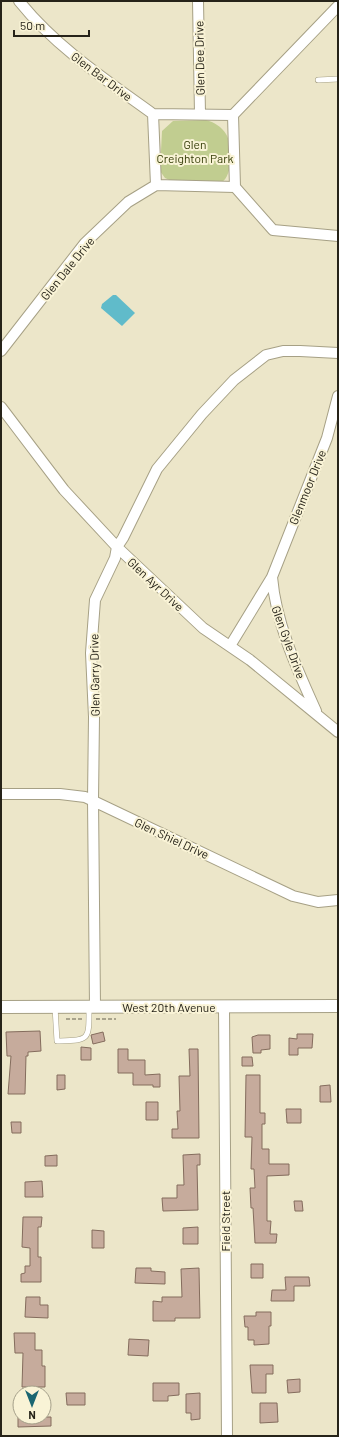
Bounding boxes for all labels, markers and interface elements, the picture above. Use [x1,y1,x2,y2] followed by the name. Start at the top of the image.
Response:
[14,12,89,38] scale bar
[20,18,45,32] text: 50 m
[191,21,207,95] street label: Glen Dee Drive
[69,49,135,103] street label: Glen Bar Drive
[156,137,234,165] park label: Glen Creighton Park
[37,234,97,302] street label: Glen Dale Drive
[286,448,328,526] street label: Glenmoor Drive
[125,555,187,613] street label: Glen Ayr Drive
[269,604,309,680] street label: Glen Gyle Drive
[86,634,102,716] street label: Glen Garry Drive
[133,815,211,861] street label: Glen Shiel Drive
[122,1000,216,1014] street label: West 20th Avenue
[218,1191,232,1251] street label: Field Street
[12,1385,52,1425] north arrow
[28,1409,36,1422] text: N

